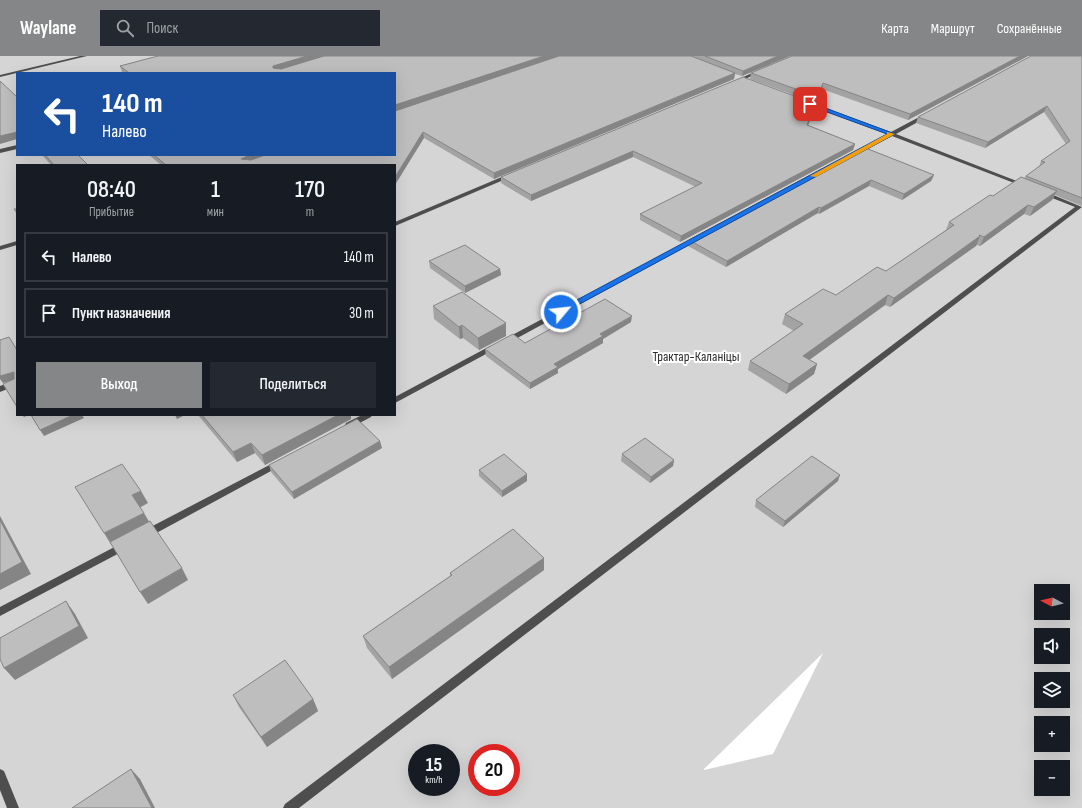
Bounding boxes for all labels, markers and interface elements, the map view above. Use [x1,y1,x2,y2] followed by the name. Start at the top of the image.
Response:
[100,10,380,46] search box
[20,17,76,40] text: Waylane
[114,17,136,39] icon: search
[146,19,178,38] text: Поиск
[881,20,909,37] text: Карта
[931,20,975,37] text: Маршрут
[997,20,1062,37] text: Сохранённые
[102,87,163,120] text: 140 m
[793,87,827,121] pin
[36,88,88,140] icon: left
[799,93,821,115] icon: arrive
[102,121,147,142] text: Налево
[87,175,136,204] text: 08:40
[211,175,220,204] text: 1
[295,175,325,204] text: 170
[89,204,134,220] text: Прибытие
[207,204,224,220] text: мин
[306,204,314,220] text: m
[38,246,60,268] icon: left
[72,248,112,267] text: Налево
[344,248,374,267] text: 140 m
[540,291,582,333] position arrow
[38,302,60,324] icon: arrive
[72,304,170,323] text: Пункт назначения
[349,304,374,323] text: 30 m
[653,348,739,365] park label: Трактар-Каланіцы
[36,362,202,408] button: Выход
[210,362,376,408] button: Поделиться
[1034,584,1070,620] north arrow
[1034,584,1070,796] map controls
[1034,628,1070,664] button: sound
[1034,672,1070,708] button: layers
[1034,716,1070,752] button: +
[468,744,520,796] speed limit sign: 20
[426,753,442,777] text: 15
[1034,760,1070,796] button: −
[425,774,443,786] text: km/h

